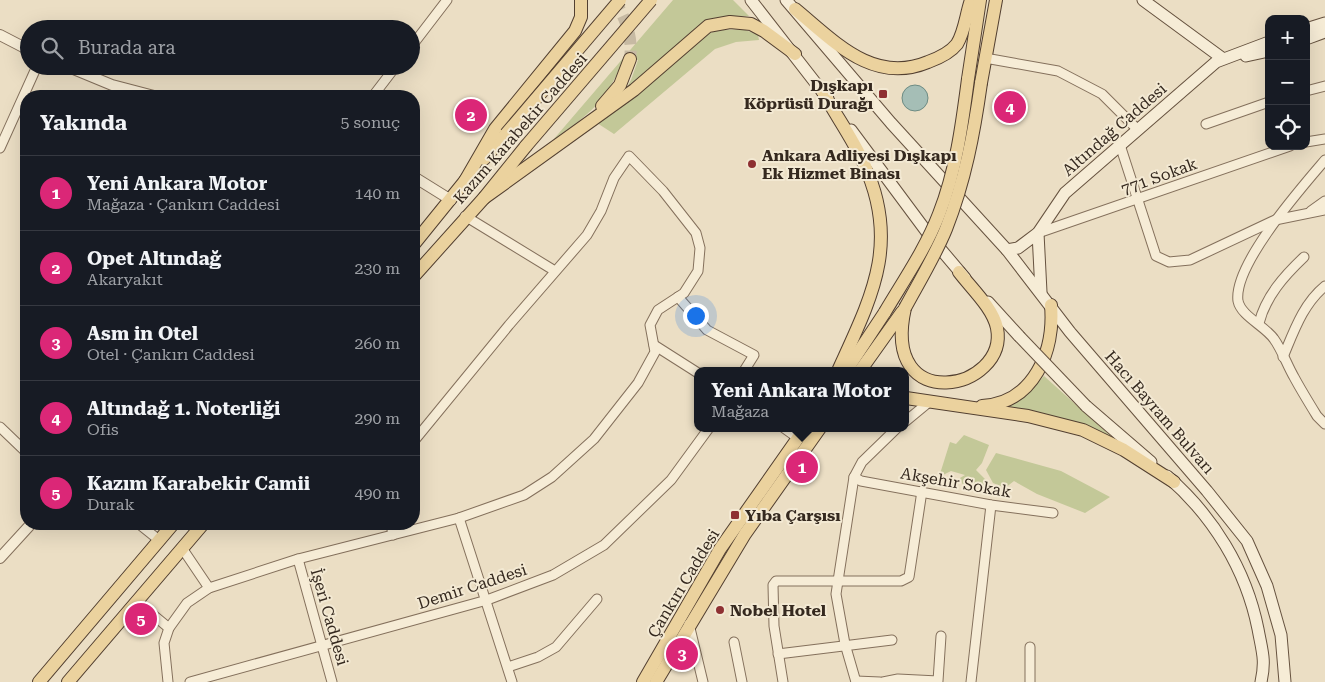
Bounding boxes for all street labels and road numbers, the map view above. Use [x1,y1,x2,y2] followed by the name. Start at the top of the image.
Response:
[450,49,591,208] street label: Kazım Karabekir Caddesi
[1058,79,1170,180] street label: Altındağ Caddesi
[1119,154,1200,199] street label: 771 Sokak
[1101,347,1218,478] street label: Hacı Bayram Bulvarı
[899,463,1013,502] street label: Akşehir Sokak
[644,526,723,641] street label: Çankırı Caddesi
[415,560,529,613] street label: Demir Caddesi
[307,566,352,668] street label: İşeri Caddesi

